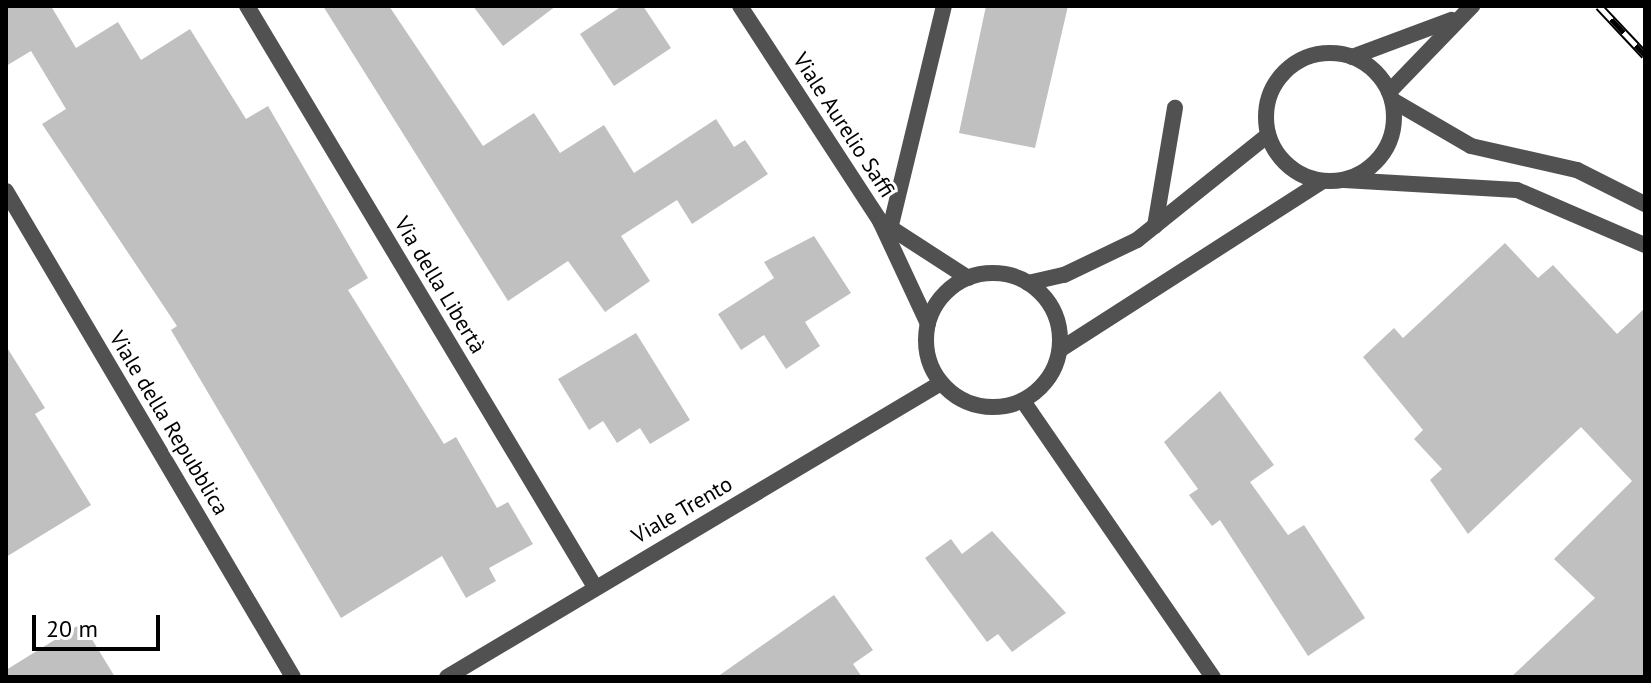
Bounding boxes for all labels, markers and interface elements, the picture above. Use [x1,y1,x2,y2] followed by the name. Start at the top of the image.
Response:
[787,48,901,202] street label: Viale Aurelio Saffi
[389,212,491,358] street label: Via della Libertà
[104,326,234,520] street label: Viale della Repubblica
[627,470,737,550] street label: Viale Trento
[36,599,164,649] scale bar
[46,613,98,644] text: 20 m

